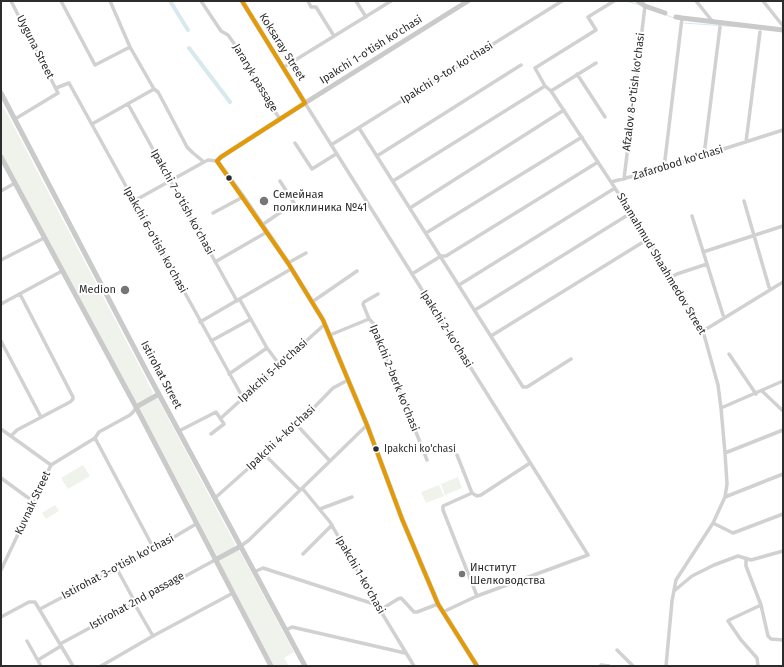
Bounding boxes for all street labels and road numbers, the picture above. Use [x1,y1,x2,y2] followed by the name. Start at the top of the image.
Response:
[256,11,308,83] street label: Koksaray Street
[13,13,57,81] street label: Uyguna Street
[317,13,425,87] street label: Ipakchi 1-o'tish ko'chasi
[620,32,648,152] street label: Afzalov 8-o'tish ko'chasi
[398,39,496,107] street label: Ipakchi 9-tor ko'chasi
[229,42,281,114] street label: Jararyk passage
[631,143,725,183] street label: Zafarobod ko'chasi
[147,147,217,257] street label: Ipakchi 7-o'tish ko'chasi
[120,185,190,295] street label: Ipakchi 6-o'tish ko'chasi
[613,191,709,337] street label: Shamahmud Shaahmedov Street
[417,288,475,370] street label: Ipakchi 2-ko'chasi
[367,323,421,433] street label: Ipakchi 2-berk ko'chasi
[236,336,310,406] street label: Ipakchi 5-ko'chasi
[138,339,184,411] street label: Istirohat Street
[244,403,318,473] street label: Ipakchi 4-ko'chasi
[12,469,54,537] street label: Kuvnak Street
[60,532,176,602] street label: Istirohat 3-o'tish ko'chasi
[332,534,388,616] street label: Ipakchi 1-ko'chasi
[87,569,187,633] street label: Istirohat 2nd passage

